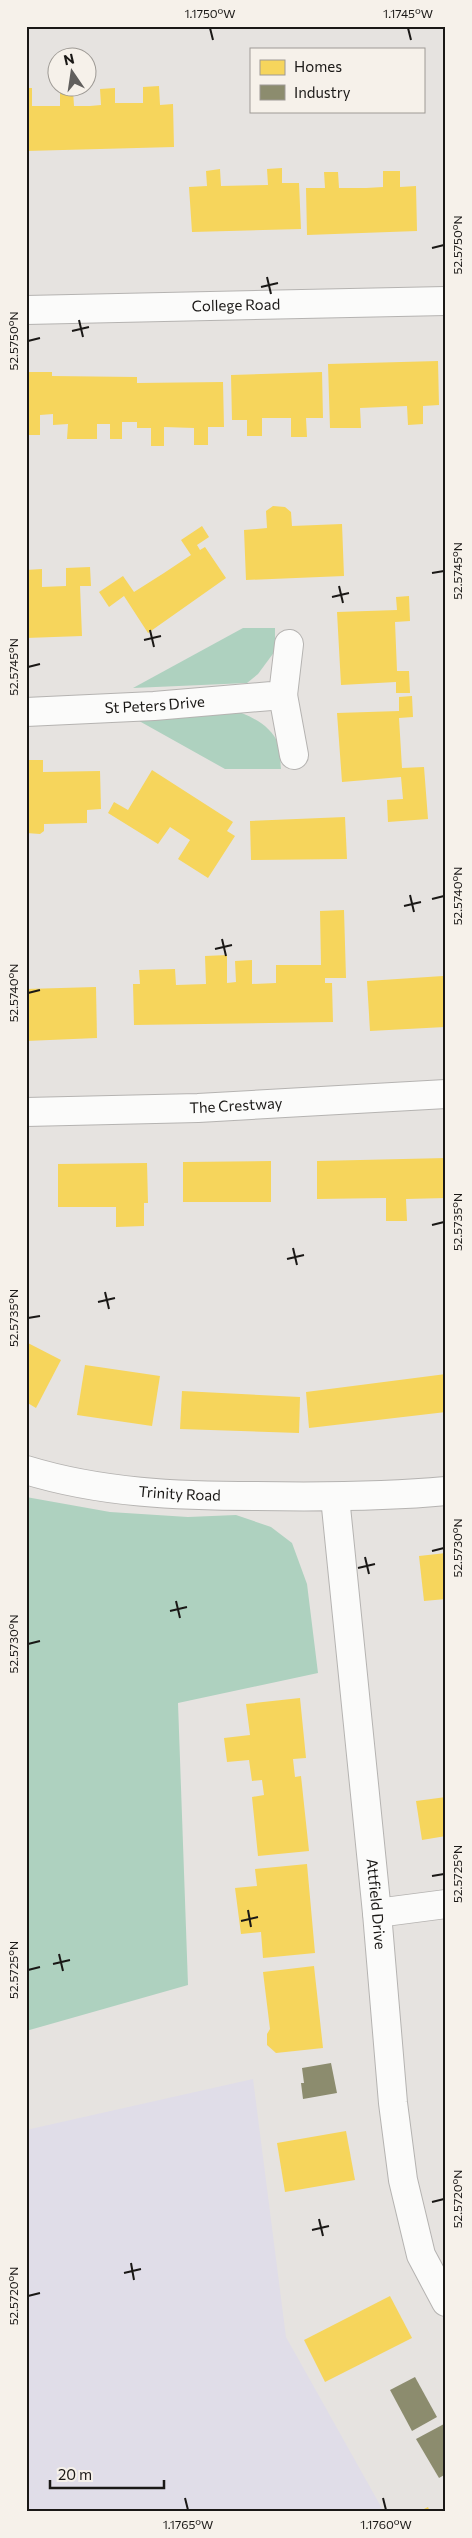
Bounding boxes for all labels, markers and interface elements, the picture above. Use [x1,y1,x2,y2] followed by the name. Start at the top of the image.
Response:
[184,6,236,20] text: 1.1750°W
[383,6,433,20] text: 1.1745°W
[48,48,98,98] north arrow
[250,48,424,112] legend
[62,49,76,68] text: N
[294,57,342,75] text: Homes
[294,83,351,101] text: Industry
[450,216,464,274] text: 52.5750°N
[191,295,280,314] street label: College Road
[6,312,20,370] text: 52.5750°N
[450,542,464,600] text: 52.5745°N
[6,638,20,696] text: 52.5745°N
[104,692,206,716] street label: St Peters Drive
[450,867,464,925] text: 52.5740°N
[6,964,20,1022] text: 52.5740°N
[189,1093,283,1116] street label: The Crestway
[450,1193,464,1251] text: 52.5735°N
[6,1289,20,1347] text: 52.5735°N
[138,1482,221,1504] street label: Trinity Road
[450,1519,464,1577] text: 52.5730°N
[6,1615,20,1673] text: 52.5730°N
[450,1845,464,1903] text: 52.5725°N
[364,1857,390,1950] street label: Attfield Drive
[6,1941,20,1999] text: 52.5725°N
[450,2170,464,2228] text: 52.5720°N
[6,2267,20,2325] text: 52.5720°N
[50,2458,164,2490] scale bar
[58,2465,92,2483] text: 20 m
[163,2517,213,2531] text: 1.1765°W
[360,2517,412,2531] text: 1.1760°W

